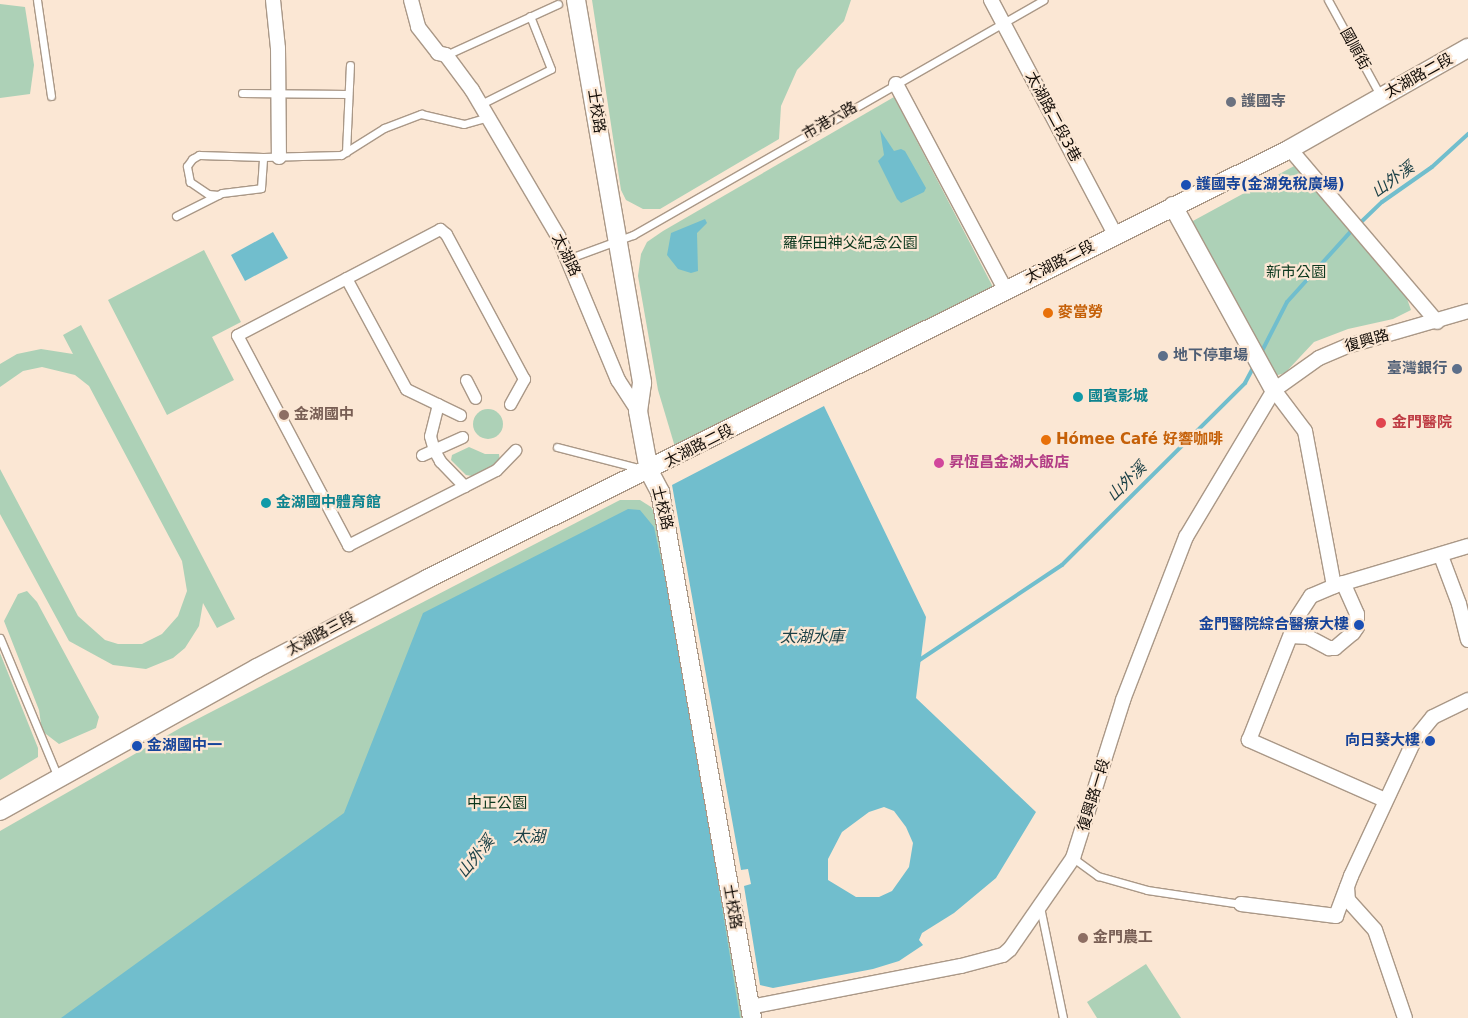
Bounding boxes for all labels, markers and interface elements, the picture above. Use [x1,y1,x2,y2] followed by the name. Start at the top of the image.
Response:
[1336,25,1374,73] street label: 國順街
[1382,50,1456,102] street label: 太湖路二段
[1022,69,1084,165] street label: 太湖路二段3巷
[584,87,608,135] street label: 士校路
[1241,93,1286,111] place label: 護國寺
[1225,96,1237,108] marker: 護國寺
[800,98,860,144] street label: 市港六路
[1368,158,1418,202] water label: 山外溪
[1196,176,1345,194] place label: 護國寺(金湖免稅廣場)
[1180,179,1192,191] marker: 護國寺(金湖免稅廣場)
[548,231,584,279] street label: 太湖路
[783,235,917,253] park label: 羅保田神父紀念公園
[1023,237,1097,287] street label: 太湖路二段
[1266,264,1326,282] park label: 新市公園
[1058,304,1103,322] place label: 麥當勞
[1042,307,1054,319] marker: 麥當勞
[1343,326,1391,356] street label: 復興路
[1173,347,1248,365] place label: 地下停車場
[1157,350,1169,362] marker: 地下停車場
[1387,360,1447,378] place label: 臺灣銀行
[1451,363,1463,375] marker: 臺灣銀行
[1088,388,1148,406] place label: 國賓影城
[1072,391,1084,403] marker: 國賓影城
[294,406,354,424] place label: 金湖國中
[278,409,290,421] marker: 金湖國中
[1392,414,1452,432] place label: 金門醫院
[1374,416,1388,430] marker: 金門醫院
[662,421,736,471] street label: 太湖路二段
[1056,431,1223,449] place label: Hómee Café 好響咖啡
[1040,434,1052,446] marker: Hómee Café 好響咖啡
[949,454,1069,472] place label: 昇恆昌金湖大飯店
[933,457,945,469] marker: 昇恆昌金湖大飯店
[1103,458,1151,506] water label: 山外溪
[648,484,676,532] street label: 士校路
[276,494,381,512] place label: 金湖國中體育館
[260,497,272,509] marker: 金湖國中體育館
[284,608,358,660] street label: 太湖路三段
[1199,616,1349,634] place label: 金門醫院綜合醫療大樓
[1353,619,1365,631] marker: 金門醫院綜合醫療大樓
[780,627,844,647] water label: 太湖水庫
[1345,732,1420,750] place label: 向日葵大樓
[1424,735,1436,747] marker: 向日葵大樓
[147,737,222,755] place label: 金湖國中一
[131,740,143,752] marker: 金湖國中一
[1074,757,1114,833] street label: 復興路一段
[467,795,527,813] park label: 中正公園
[513,827,545,847] water label: 太湖
[453,832,499,882] water label: 山外溪
[719,883,745,931] street label: 士校路
[1093,929,1153,947] place label: 金門農工
[1077,932,1089,944] marker: 金門農工

